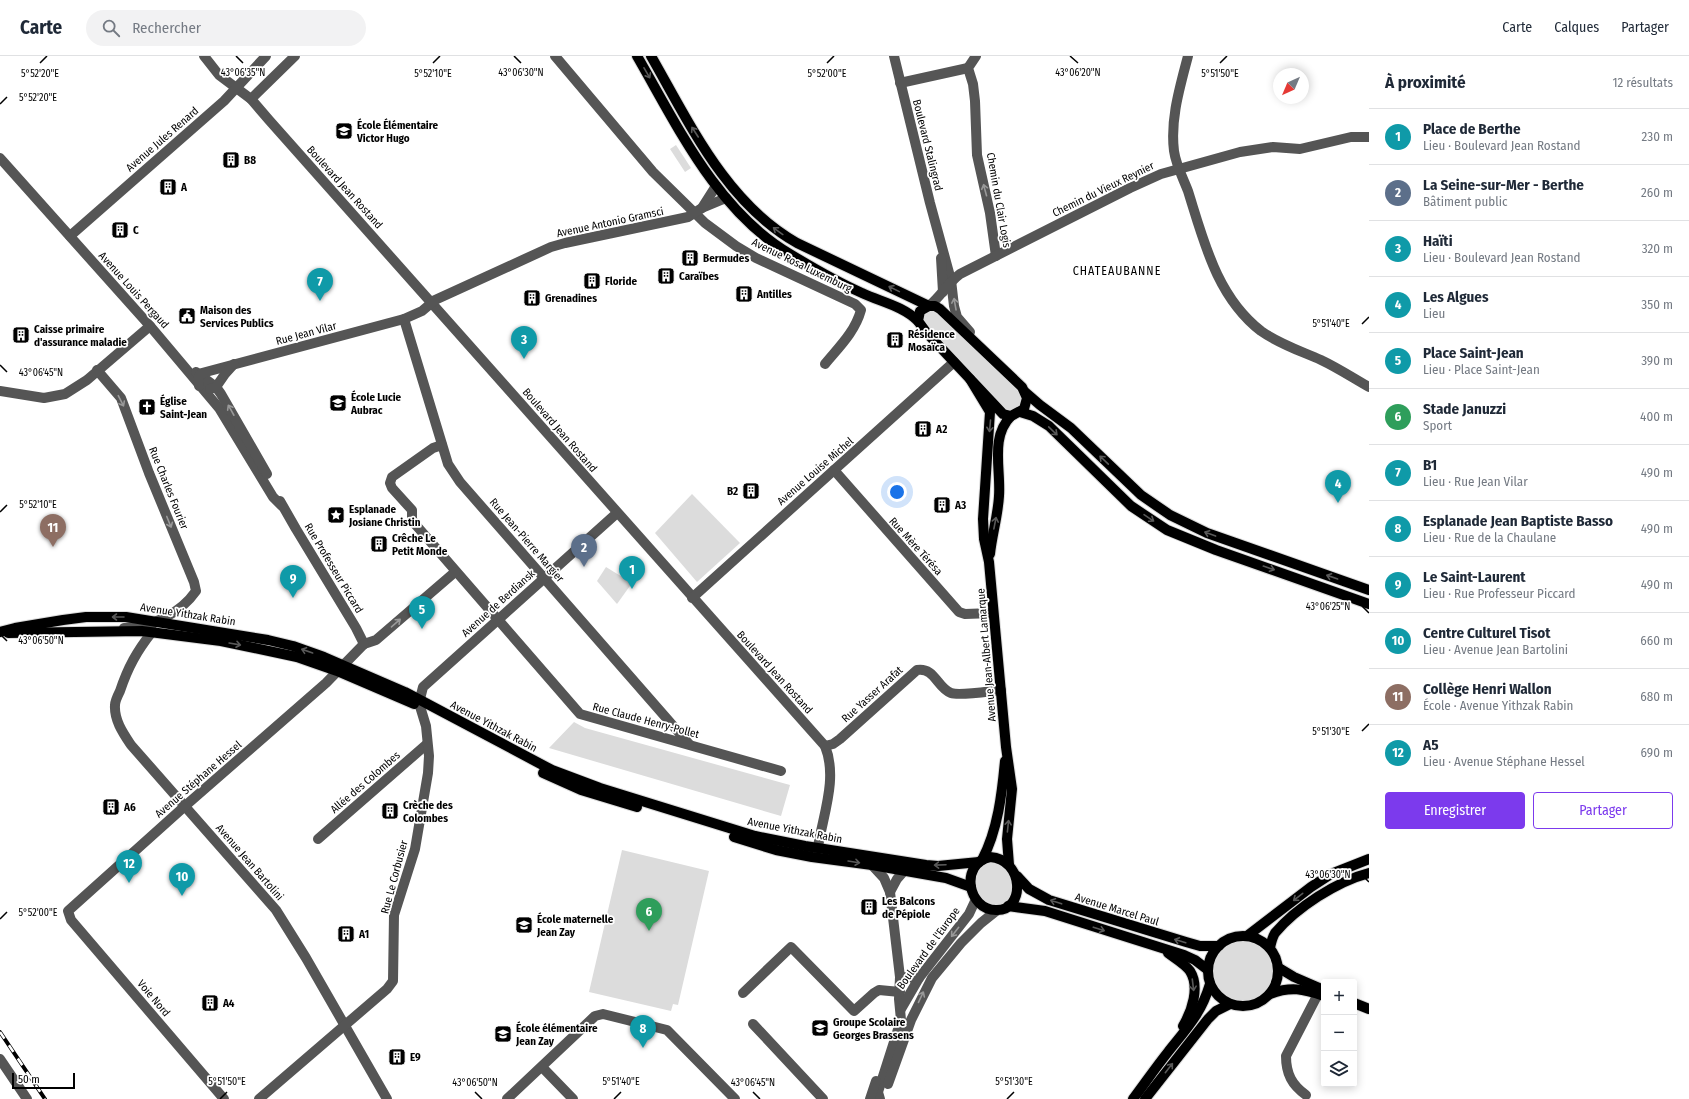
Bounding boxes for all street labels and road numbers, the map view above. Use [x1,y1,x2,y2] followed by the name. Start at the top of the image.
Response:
[910,98,945,192] street label: Boulevard Stalingrad
[123,104,201,174] street label: Avenue Jules Renard
[304,143,385,231] street label: Boulevard Jean Rostand
[984,151,1013,249] street label: Chemin du Clair Logis
[1050,159,1156,220] street label: Chemin du Vieux Reynier
[555,205,665,240] street label: Avenue Antonio Gramsci
[750,236,855,296] street label: Avenue Rosa Luxemburg
[96,249,171,331] street label: Avenue Louis Pergaud
[274,319,338,348] street label: Rue Jean Vilar
[520,386,600,475] street label: Boulevard Jean Rostand
[775,435,856,508] street label: Avenue Louise Michel
[146,445,191,531] street label: Rue Charles Fourier
[487,496,567,585] street label: Rue Jean-Pierre Margier
[886,515,945,578] street label: Rue Mère Térésa
[302,521,366,616] street label: Rue Professeur Piccard
[459,566,538,640] street label: Avenue de Berdiansk
[974,588,999,722] street label: Avenue Jean-Albert Lamarque
[139,601,236,628] street label: Avenue Yithzak Rabin
[734,628,815,716] street label: Boulevard Jean Rostand
[839,663,906,725] street label: Rue Yasser Arafat
[448,698,539,755] street label: Avenue Yithzak Rabin
[591,700,701,741] street label: Rue Claude Henry-Pollet
[152,738,244,821] street label: Avenue Stéphane Hessel
[328,748,403,816] street label: Allée des Colombes
[746,815,843,846] street label: Avenue Yithzak Rabin
[213,822,286,903] street label: Avenue Jean Bartolini
[378,839,411,915] street label: Rue Le Corbusier
[1073,891,1160,928] street label: Avenue Marcel Paul
[894,905,963,992] street label: Boulevard de l'Europe
[135,977,173,1019] street label: Voie Nord

